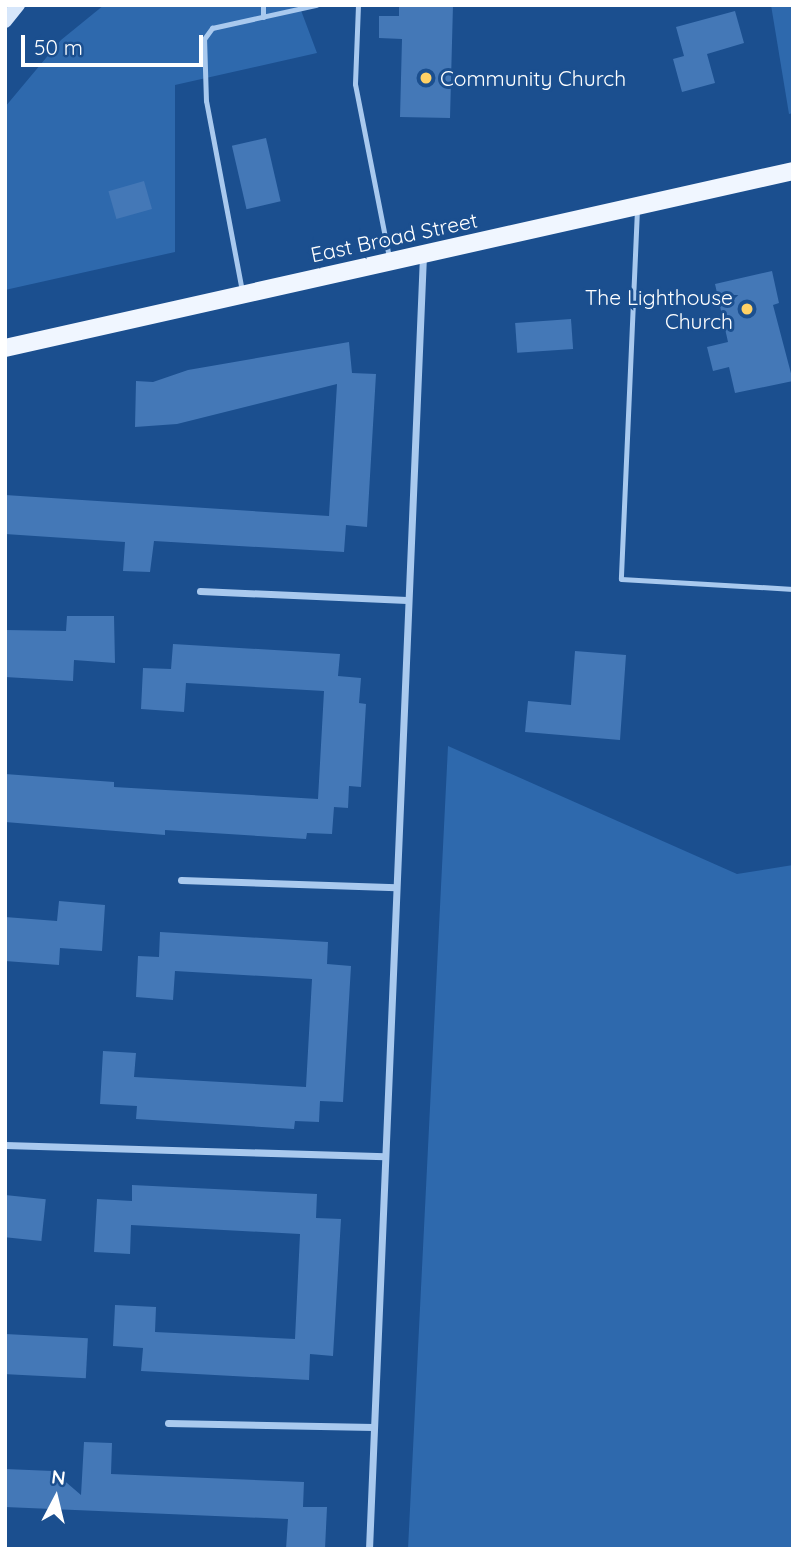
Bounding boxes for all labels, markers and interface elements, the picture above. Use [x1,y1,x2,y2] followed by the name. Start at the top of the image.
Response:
[24,21,206,65] scale bar
[34,34,83,60] text: 50 m
[440,65,626,91] place label: Community Church
[418,70,434,86] marker: Community Church
[308,207,480,267] street label: East Broad Street
[585,284,733,334] place label: The Lighthouse Church
[739,301,755,317] marker: The Lighthouse Church
[21,1463,91,1533] north arrow
[50,1464,67,1490] text: N

